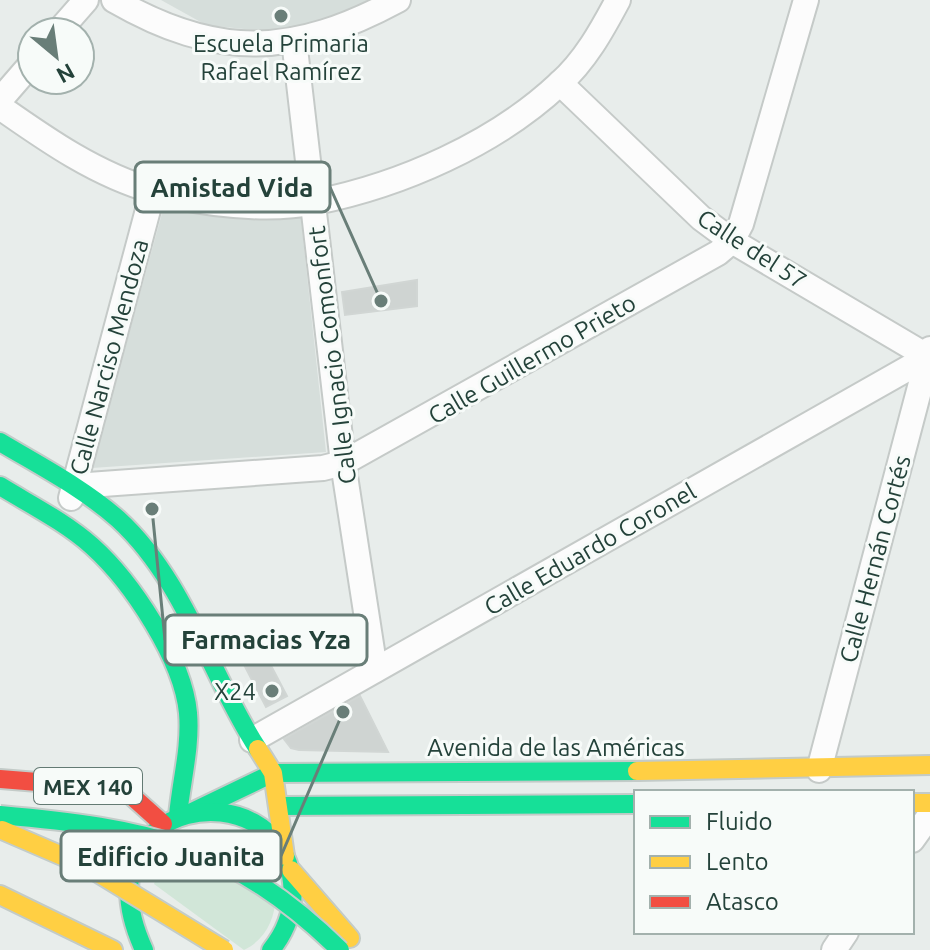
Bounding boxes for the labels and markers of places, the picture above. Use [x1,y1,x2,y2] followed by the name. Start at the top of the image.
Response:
[272,7,290,25] marker: Escuela Primaria Rafael Ramírez
[193,30,369,85] place label: Escuela Primaria Rafael Ramírez
[135,162,330,212] callout: Amistad Vida
[165,615,367,665] callout: Farmacias Yza
[214,678,256,705] place label: X24
[263,682,281,700] marker: X24
[61,831,281,881] callout: Edificio Juanita

